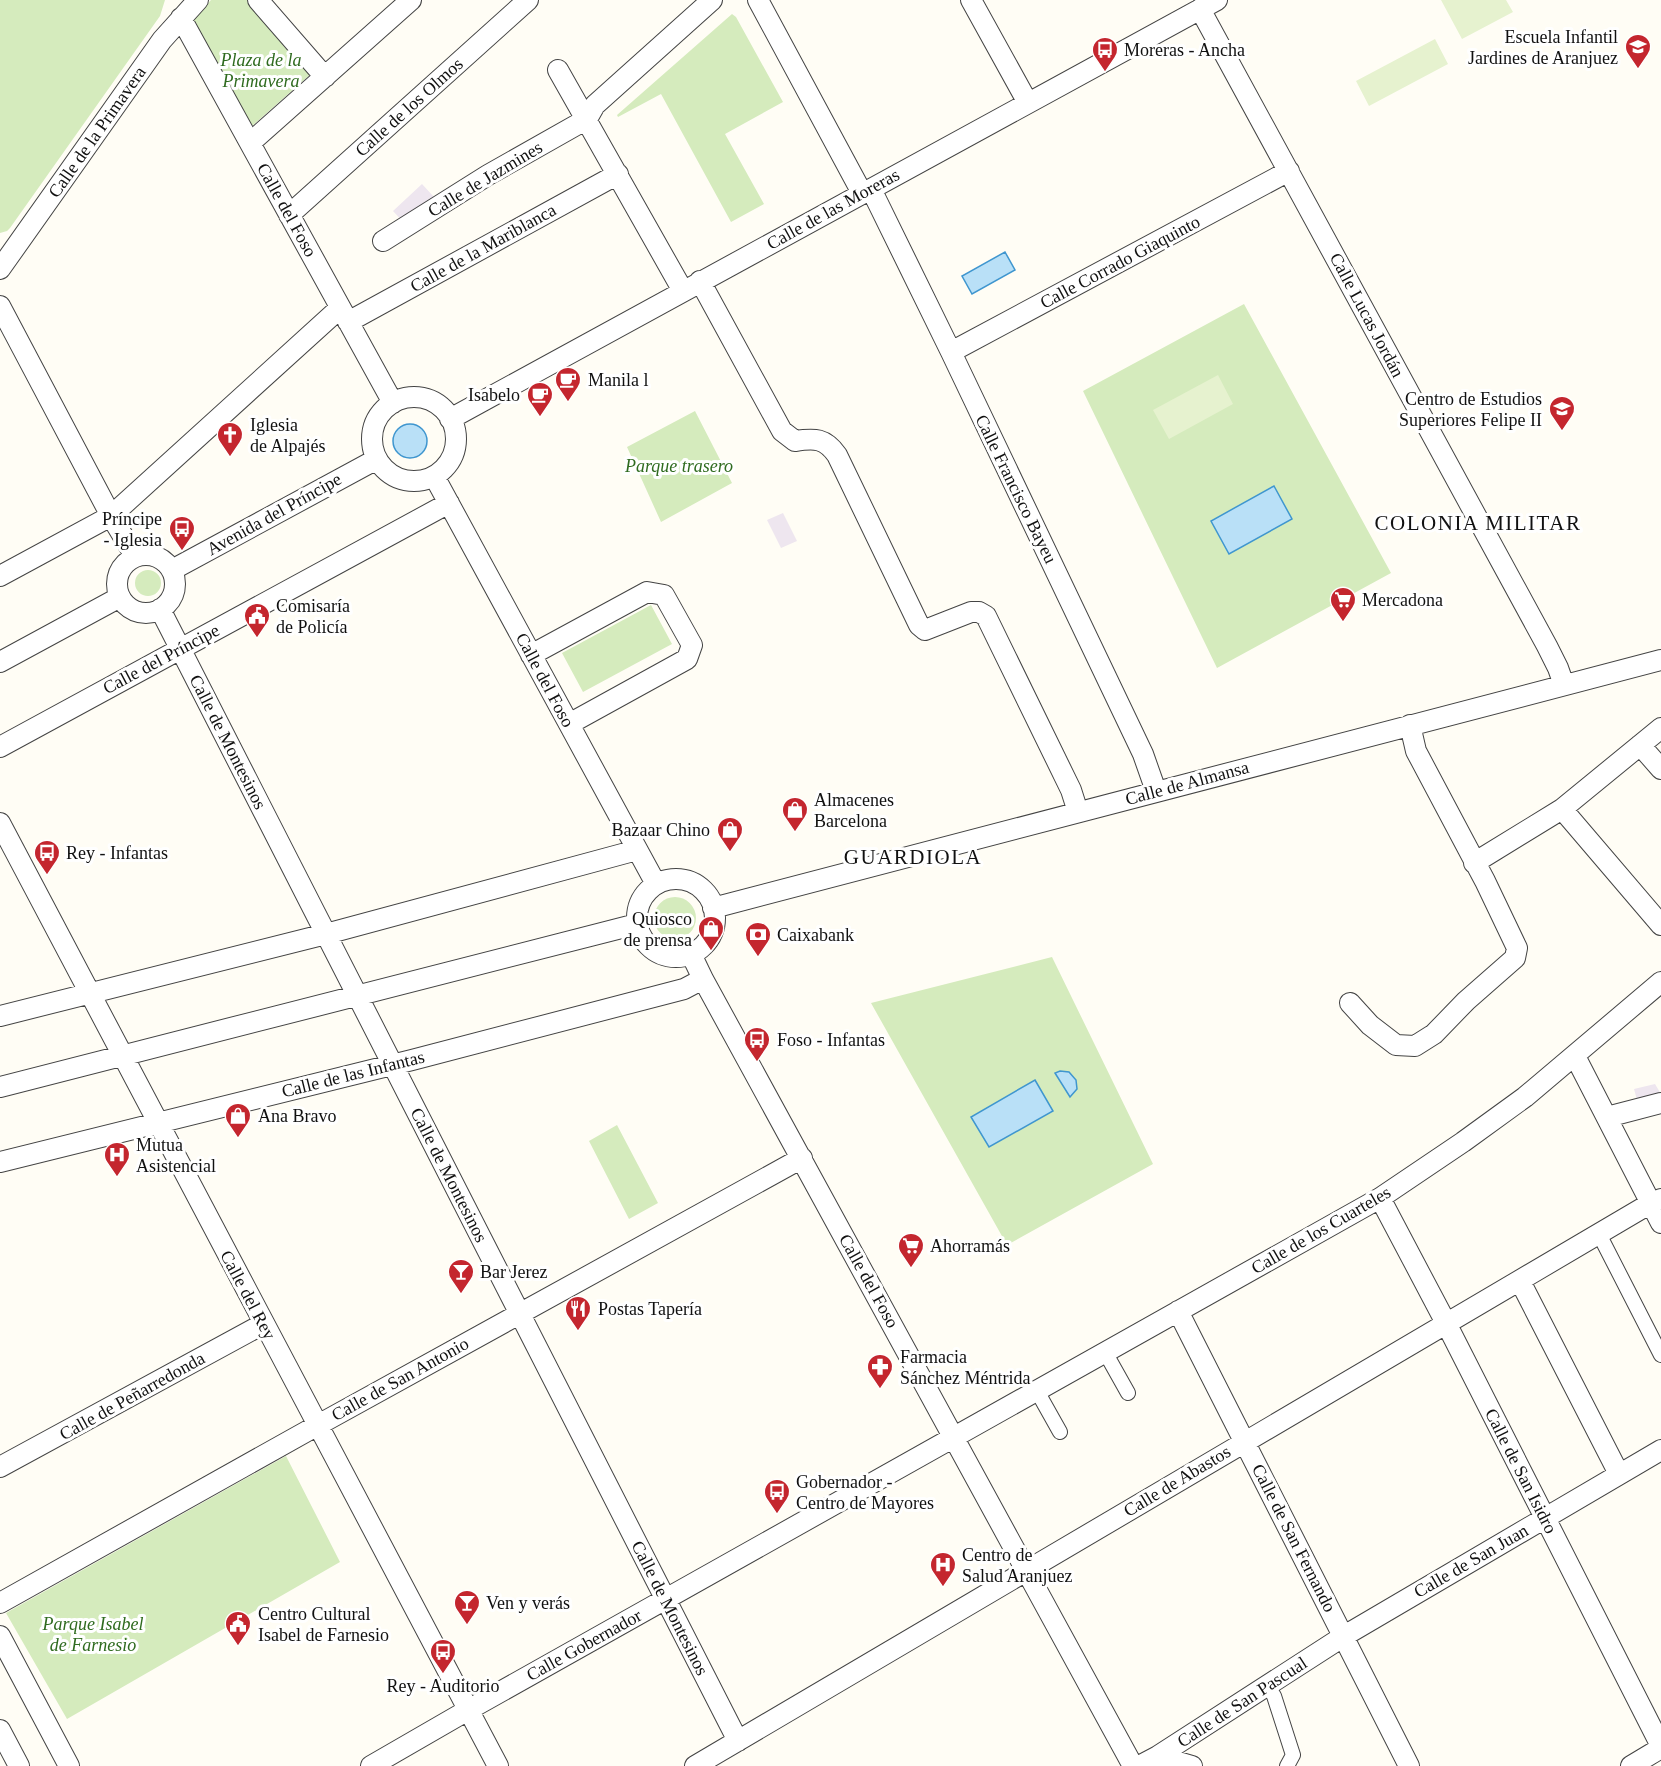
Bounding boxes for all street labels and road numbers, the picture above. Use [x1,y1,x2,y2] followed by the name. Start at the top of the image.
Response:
[351,54,467,160] street label: Calle de los Olmos
[44,63,150,201] street label: Calle de la Primavera
[424,137,546,221] street label: Calle de Jazmines
[253,160,321,260] street label: Calle del Foso
[763,164,903,254] street label: Calle de las Moreras
[407,200,559,296] street label: Calle de la Mariblanca
[1037,211,1203,313] street label: Calle Corrado Giaquinto
[1326,249,1408,381] street label: Calle Lucas Jordán
[971,411,1061,567] street label: Calle Francisco Bayeu
[203,469,345,559] street label: Avenida del Príncipe
[99,620,223,698] street label: Calle del Príncipe
[512,629,578,731] street label: Calle del Foso
[185,672,271,812] street label: Calle de Montesinos
[1123,757,1251,809] street label: Calle de Almansa
[280,1047,426,1101] street label: Calle de las Infantas
[406,1105,492,1245] street label: Calle de Montesinos
[1248,1182,1394,1278] street label: Calle de los Cuarteles
[835,1231,903,1331] street label: Calle del Foso
[216,1247,280,1343] street label: Calle del Rey
[328,1333,472,1425] street label: Calle de San Antonio
[56,1348,208,1444] street label: Calle de Peñarredonda
[1481,1405,1561,1537] street label: Calle de San Isidro
[1120,1441,1234,1521] street label: Calle de Abastos
[1248,1461,1340,1615] street label: Calle de San Fernando
[1410,1520,1532,1602] street label: Calle de San Juan
[627,1538,713,1678] street label: Calle de Montesinos
[523,1605,645,1685] street label: Calle Gobernador
[1173,1653,1311,1751] street label: Calle de San Pascual

